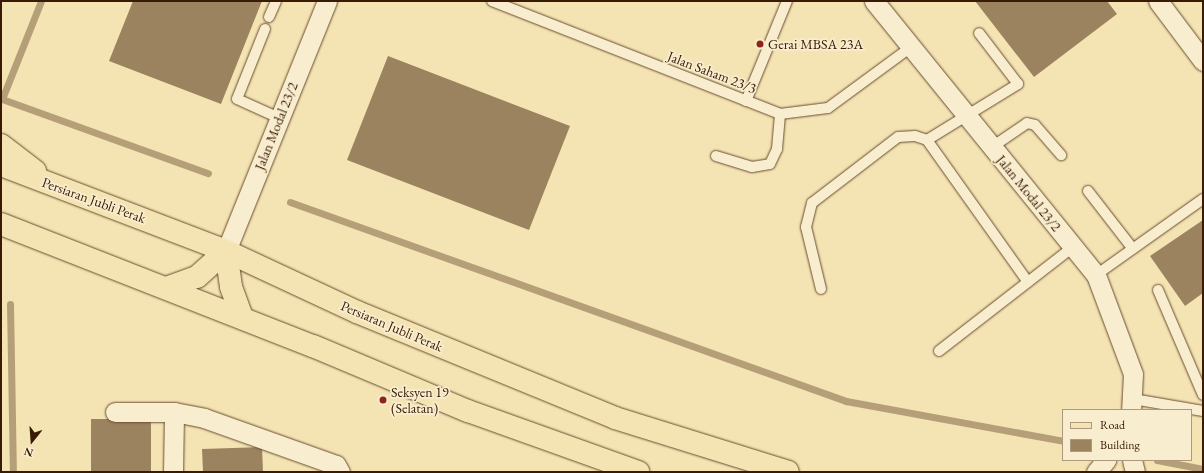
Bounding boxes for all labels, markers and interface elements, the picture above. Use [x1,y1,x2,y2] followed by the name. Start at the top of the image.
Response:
[768,36,863,52] place label: Gerai MBSA 23A
[755,39,765,49] marker: Gerai MBSA 23A
[665,47,759,97] street label: Jalan Saham 23/3
[251,80,301,172] street label: Jalan Modal 23/2
[993,151,1065,235] street label: Jalan Modal 23/2
[40,173,148,227] street label: Persiaran Jubli Perak
[338,297,446,355] street label: Persiaran Jubli Perak
[391,384,449,416] place label: Seksyen 19 (Selatan)
[378,395,388,405] marker: Seksyen 19 (Selatan)
[1062,409,1192,461] legend
[1100,417,1125,433] text: Road
[12,421,52,461] north arrow
[1100,437,1140,453] text: Building
[22,444,35,460] text: N

